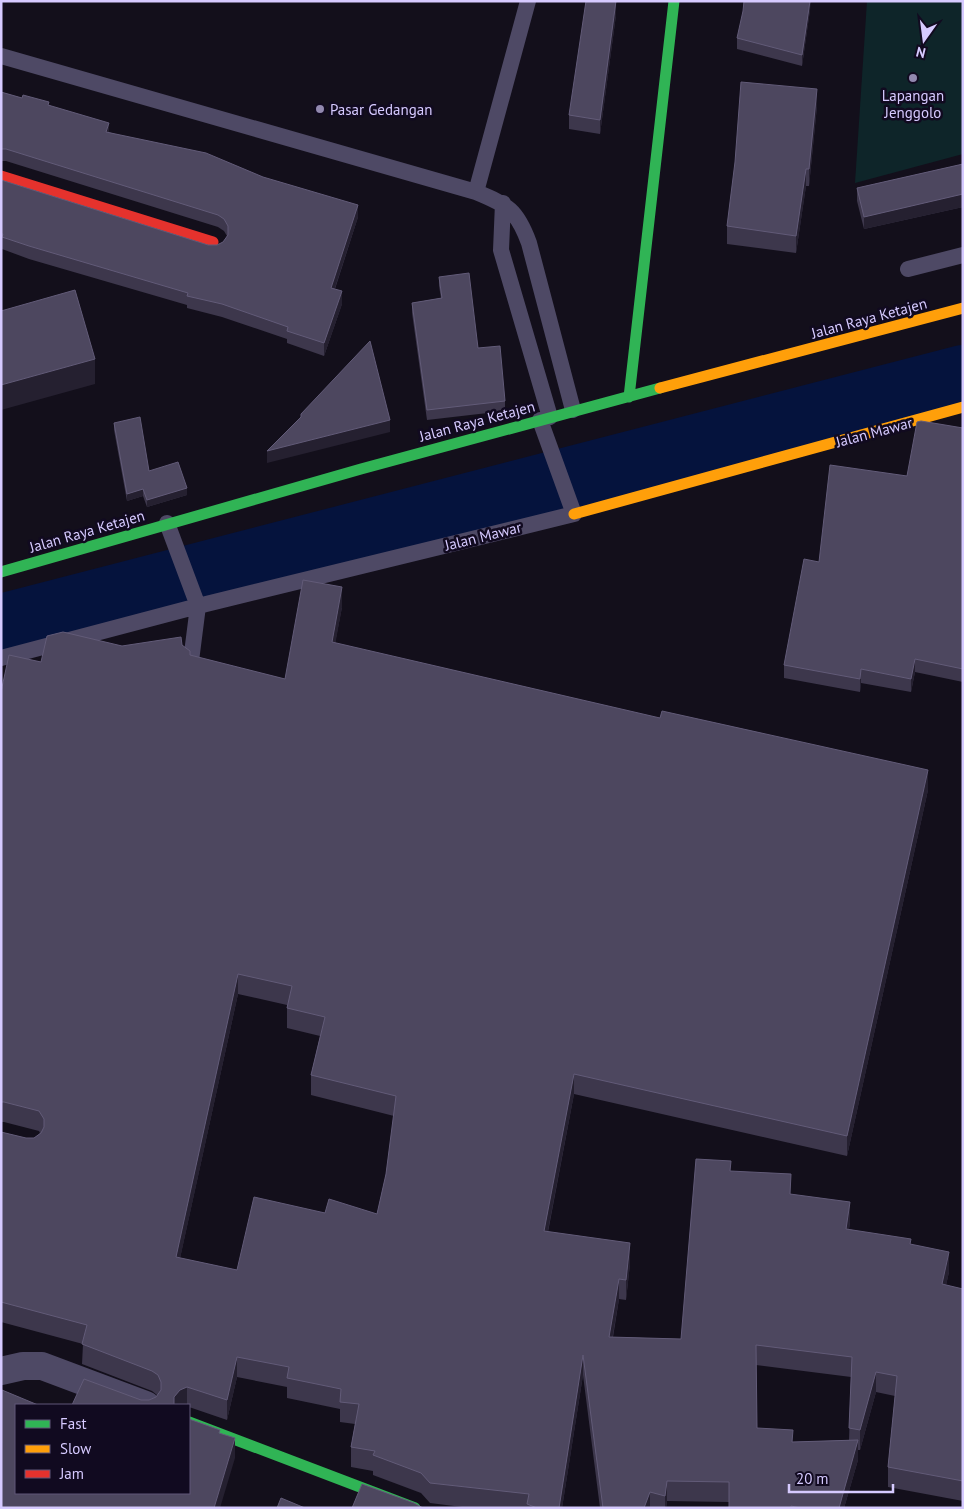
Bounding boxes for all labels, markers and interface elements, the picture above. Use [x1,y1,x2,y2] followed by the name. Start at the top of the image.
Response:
[899,15,949,65] north arrow
[914,43,927,62] text: N
[907,72,919,84] marker: Lapangan Jenggolo
[882,86,944,122] place label: Lapangan Jenggolo
[330,100,432,119] place label: Pasar Gedangan
[314,103,326,115] marker: Pasar Gedangan
[808,293,929,343] street label: Jalan Raya Ketajen
[416,396,537,446] street label: Jalan Raya Ketajen
[833,413,914,452] street label: Jalan Mawar
[26,505,147,557] street label: Jalan Raya Ketajen
[442,517,523,555] street label: Jalan Mawar
[15,1404,190,1494] legend
[60,1414,87,1433] text: Fast
[60,1439,91,1458] text: Slow
[789,1462,893,1494] scale bar
[59,1464,84,1483] text: Jam
[796,1469,829,1488] text: 20 m

